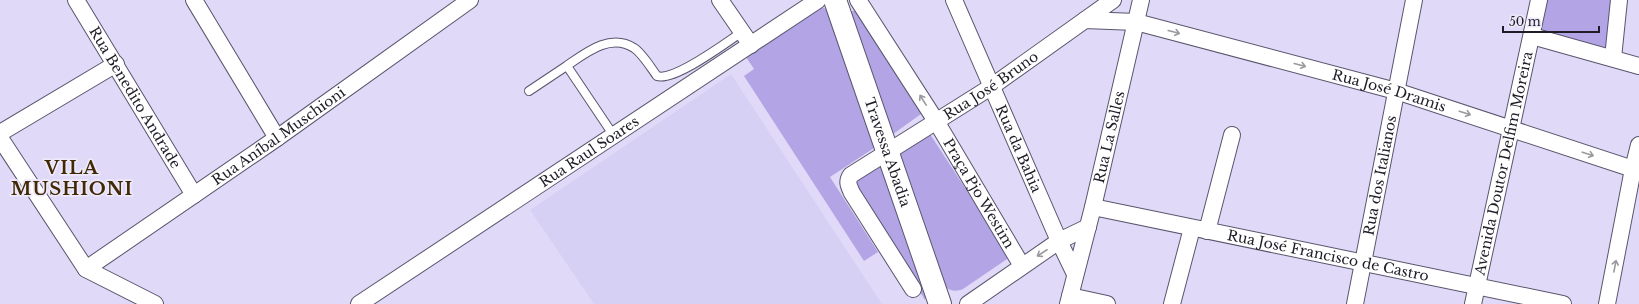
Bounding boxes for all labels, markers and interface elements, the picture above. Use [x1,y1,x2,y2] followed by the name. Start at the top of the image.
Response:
[1503,8,1599,34] scale bar
[1509,14,1541,29] text: 50 m
[85,23,185,172] street label: Rua Benedito Andrade
[1167,29,1180,37] one-way arrow
[940,47,1042,124] street label: Rua José Bruno
[1470,49,1537,278] street label: Avenida Doutor Delfim Moreira
[1293,62,1306,70] one-way arrow
[1330,65,1448,116] street label: Rua José Dramis
[208,83,349,189] street label: Rua Aníbal Muschioni
[1090,89,1129,185] street label: Rua La Salles
[918,94,926,106] one-way arrow
[860,95,915,209] street label: Travessa Abadia
[992,102,1046,195] street label: Rua da Bahia
[1458,110,1471,117] one-way arrow
[536,112,642,191] street label: Rua Raul Soares
[1360,114,1400,237] street label: Rua dos Italianos
[939,135,1018,251] street label: Praça Pjo Westim
[1581,151,1594,158] one-way arrow
[11,157,133,200] district label: VILA MUSHIONI
[1226,226,1430,285] street label: Rua José Francisco de Castro
[1037,249,1048,257] one-way arrow
[1611,260,1619,273] one-way arrow

